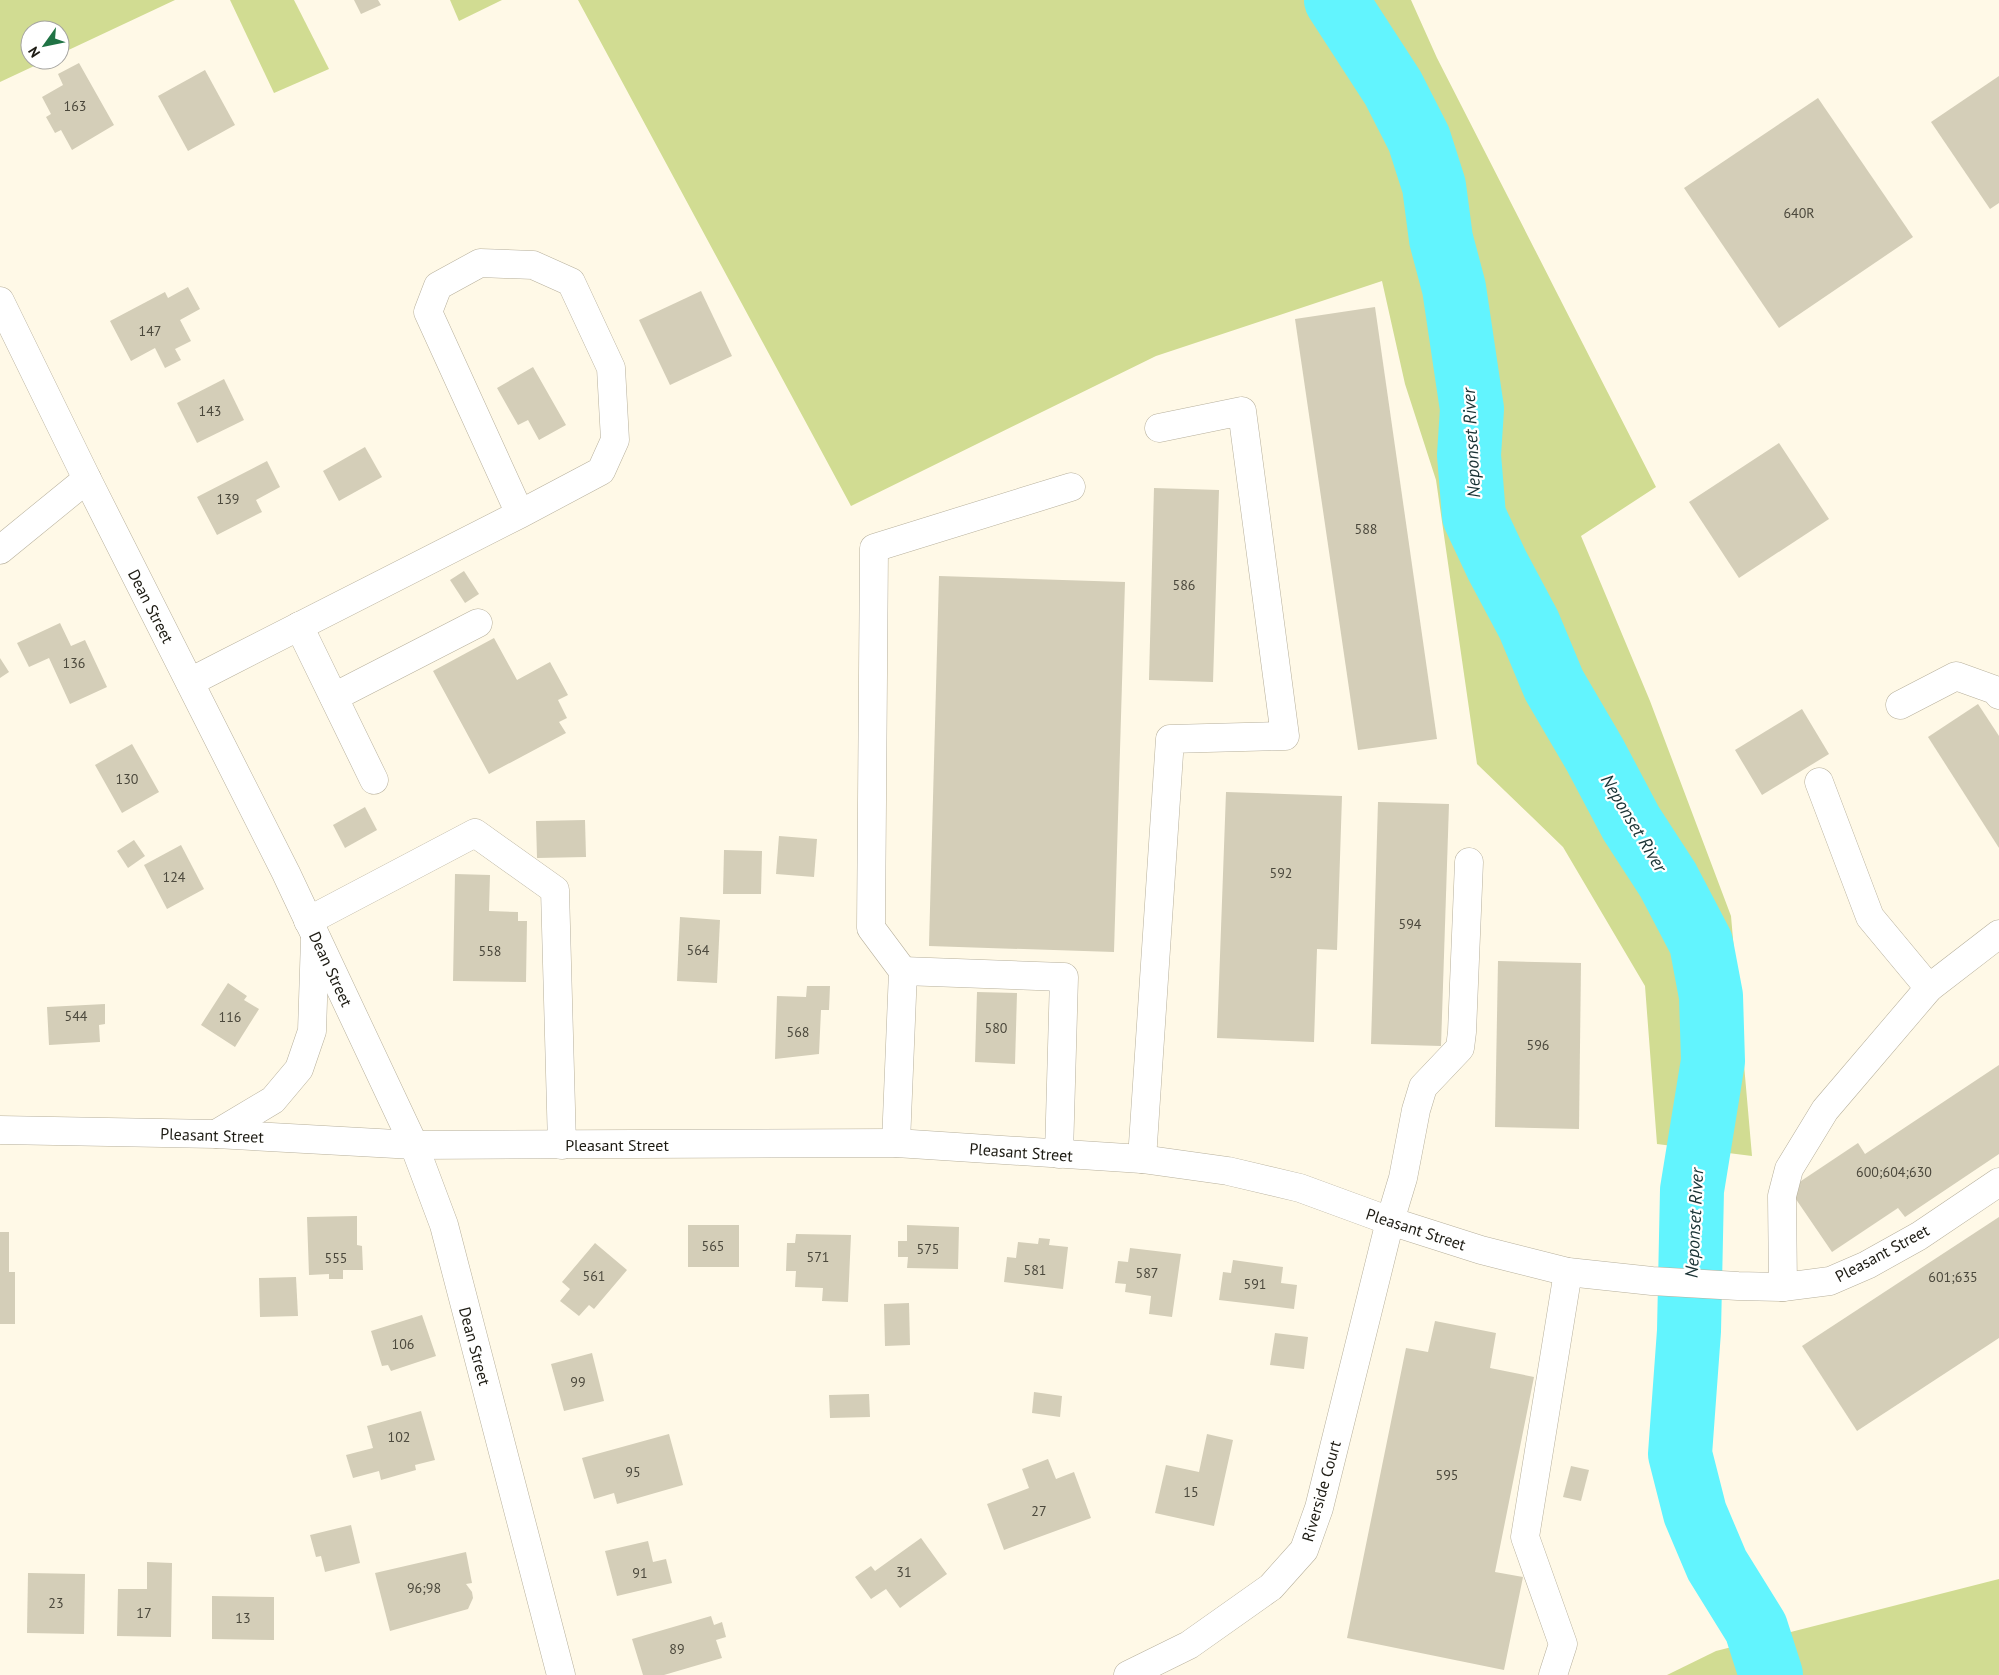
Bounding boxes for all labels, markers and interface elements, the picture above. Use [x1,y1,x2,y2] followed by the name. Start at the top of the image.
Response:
[20,20,70,70] north arrow
[24,43,44,61] text: N
[64,97,86,115] house number: 163
[1783,204,1815,222] house number: 640R
[139,322,161,340] house number: 147
[1457,386,1485,498] water label: Neponset River
[199,402,221,420] house number: 143
[217,490,239,508] house number: 139
[1355,520,1377,538] house number: 588
[124,566,178,647] street label: Dean Street
[1173,576,1195,594] house number: 586
[63,654,85,672] house number: 136
[116,770,139,788] house number: 130
[1596,770,1673,877] water label: Neponset River
[1270,864,1292,882] house number: 592
[163,868,186,886] house number: 124
[1399,915,1422,933] house number: 594
[305,928,357,1010] street label: Dean Street
[687,941,710,959] house number: 564
[479,942,501,960] house number: 558
[65,1007,88,1025] house number: 544
[219,1008,241,1026] house number: 116
[985,1019,1008,1037] house number: 580
[787,1023,809,1041] house number: 568
[1527,1036,1549,1054] house number: 596
[160,1123,265,1147] street label: Pleasant Street
[565,1135,669,1155] street label: Pleasant Street
[969,1138,1074,1166] street label: Pleasant Street
[1856,1163,1932,1181] house number: 600;604;630
[1680,1166,1708,1278] water label: Neponset River
[1364,1203,1469,1255] street label: Pleasant Street
[1832,1220,1933,1286] street label: Pleasant Street
[702,1237,724,1255] house number: 565
[917,1240,939,1258] house number: 575
[807,1248,829,1266] house number: 571
[325,1249,347,1267] house number: 555
[1024,1261,1046,1279] house number: 581
[1136,1264,1158,1282] house number: 587
[583,1267,605,1285] house number: 561
[1928,1268,1978,1286] house number: 601;635
[1244,1275,1266,1293] house number: 591
[455,1305,495,1388] street label: Dean Street
[392,1335,414,1353] house number: 106
[570,1373,586,1391] house number: 99
[388,1428,410,1446] house number: 102
[1297,1438,1345,1544] street label: Riverside Court
[625,1463,641,1481] house number: 95
[1436,1466,1458,1484] house number: 595
[1183,1483,1199,1501] house number: 15
[1031,1502,1047,1520] house number: 27
[896,1563,912,1581] house number: 31
[632,1564,648,1582] house number: 91
[407,1579,441,1597] house number: 96;98
[48,1594,64,1612] house number: 23
[136,1604,152,1622] house number: 17
[235,1609,251,1627] house number: 13
[669,1640,685,1658] house number: 89

